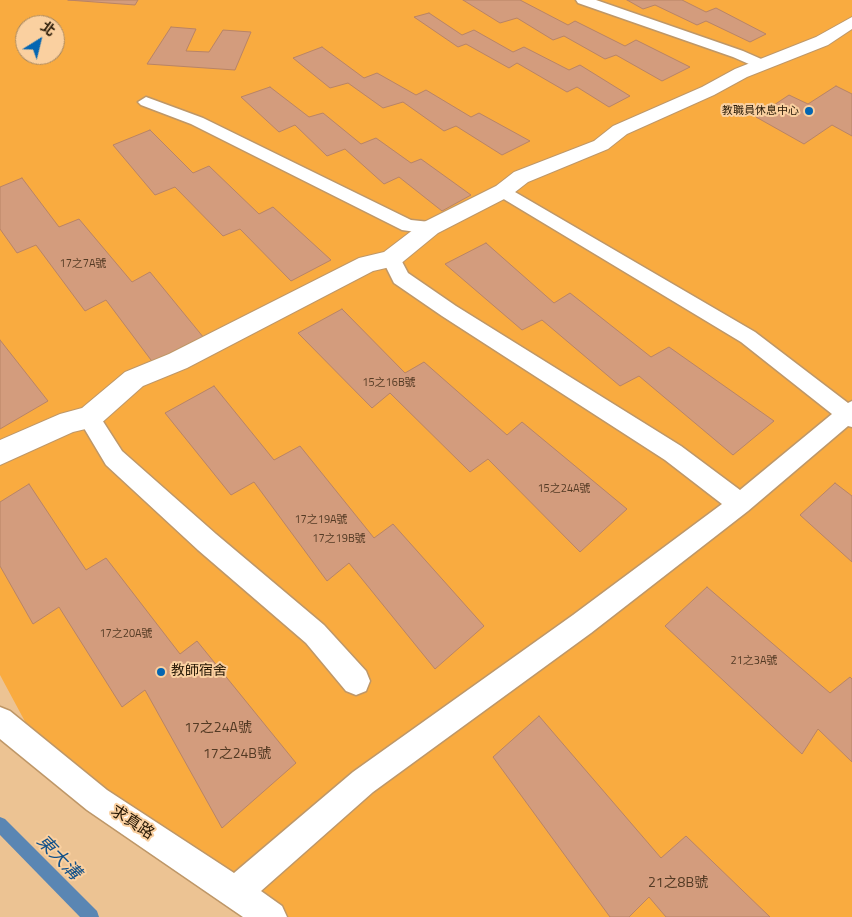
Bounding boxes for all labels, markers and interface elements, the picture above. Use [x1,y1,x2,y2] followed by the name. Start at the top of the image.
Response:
[15,15,65,65] north arrow
[37,16,60,41] text: 北
[722,104,799,118] place label: 教職員休息中心
[803,105,815,117] marker: 教職員休息中心
[59,257,107,271] house number: 17之7A號
[362,376,416,390] house number: 15之16B號
[537,482,591,496] house number: 15之24A號
[294,513,348,527] house number: 17之19A號
[312,532,366,546] house number: 17之19B號
[99,627,153,641] house number: 17之20A號
[730,654,778,668] house number: 21之3A號
[171,664,227,680] place label: 教師宿舍
[155,666,167,678] marker: 教師宿舍
[184,721,252,737] house number: 17之24A號
[203,747,271,763] house number: 17之24B號
[107,802,157,844] street label: 求真路
[31,831,85,885] water label: 東大溝
[648,876,708,892] house number: 21之8B號

